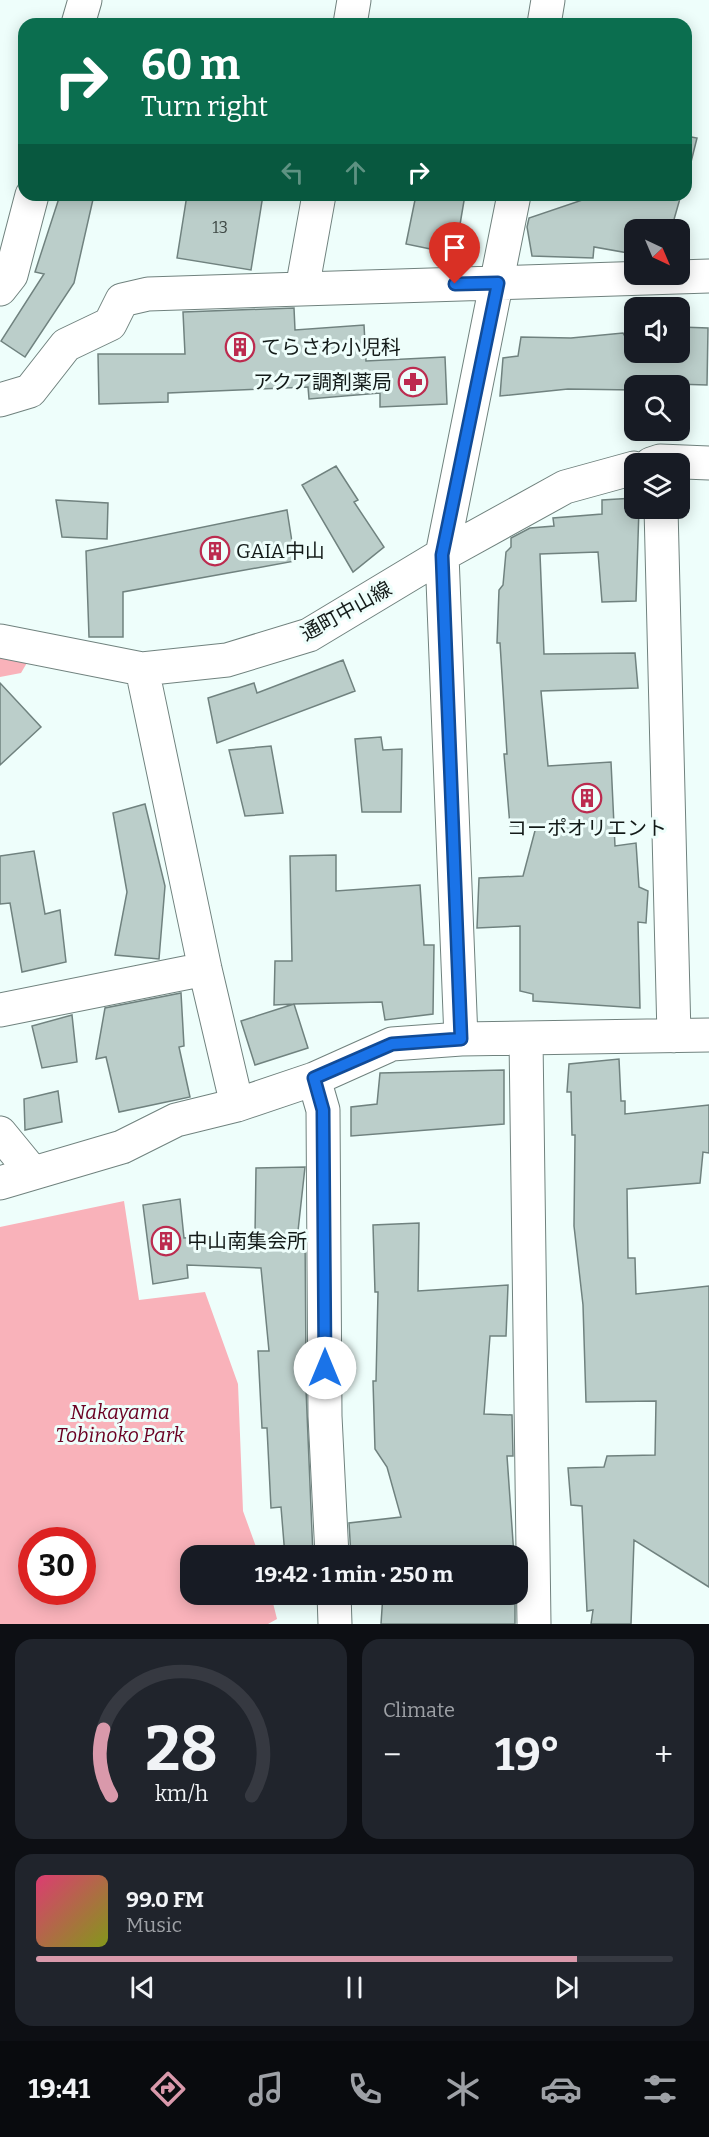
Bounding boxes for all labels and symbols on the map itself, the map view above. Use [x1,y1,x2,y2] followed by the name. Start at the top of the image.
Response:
[212,218,228,237] house number: 13
[624,219,690,285] north arrow
[429,222,480,284] pin
[224,331,256,363] building icon: てらさわ小児科
[261,335,401,359] place label: てらさわ小児科
[397,366,429,398] pharmacy icon: アクア調剤薬局
[253,370,392,394] place label: アクア調剤薬局
[199,535,231,567] building icon: GAIA中山
[236,539,325,563] place label: GAIA中山
[296,576,396,646] street label: 通町中山線
[571,782,603,814] building icon: コーポオリエント
[507,816,667,840] place label: コーポオリエント
[150,1225,182,1257] building icon: 中山南集会所
[187,1229,307,1253] place label: 中山南集会所
[293,1336,357,1400] position arrow
[56,1400,185,1447] park label: Nakayama Tobinoko Park
[18,1527,96,1605] speed limit sign: 30

